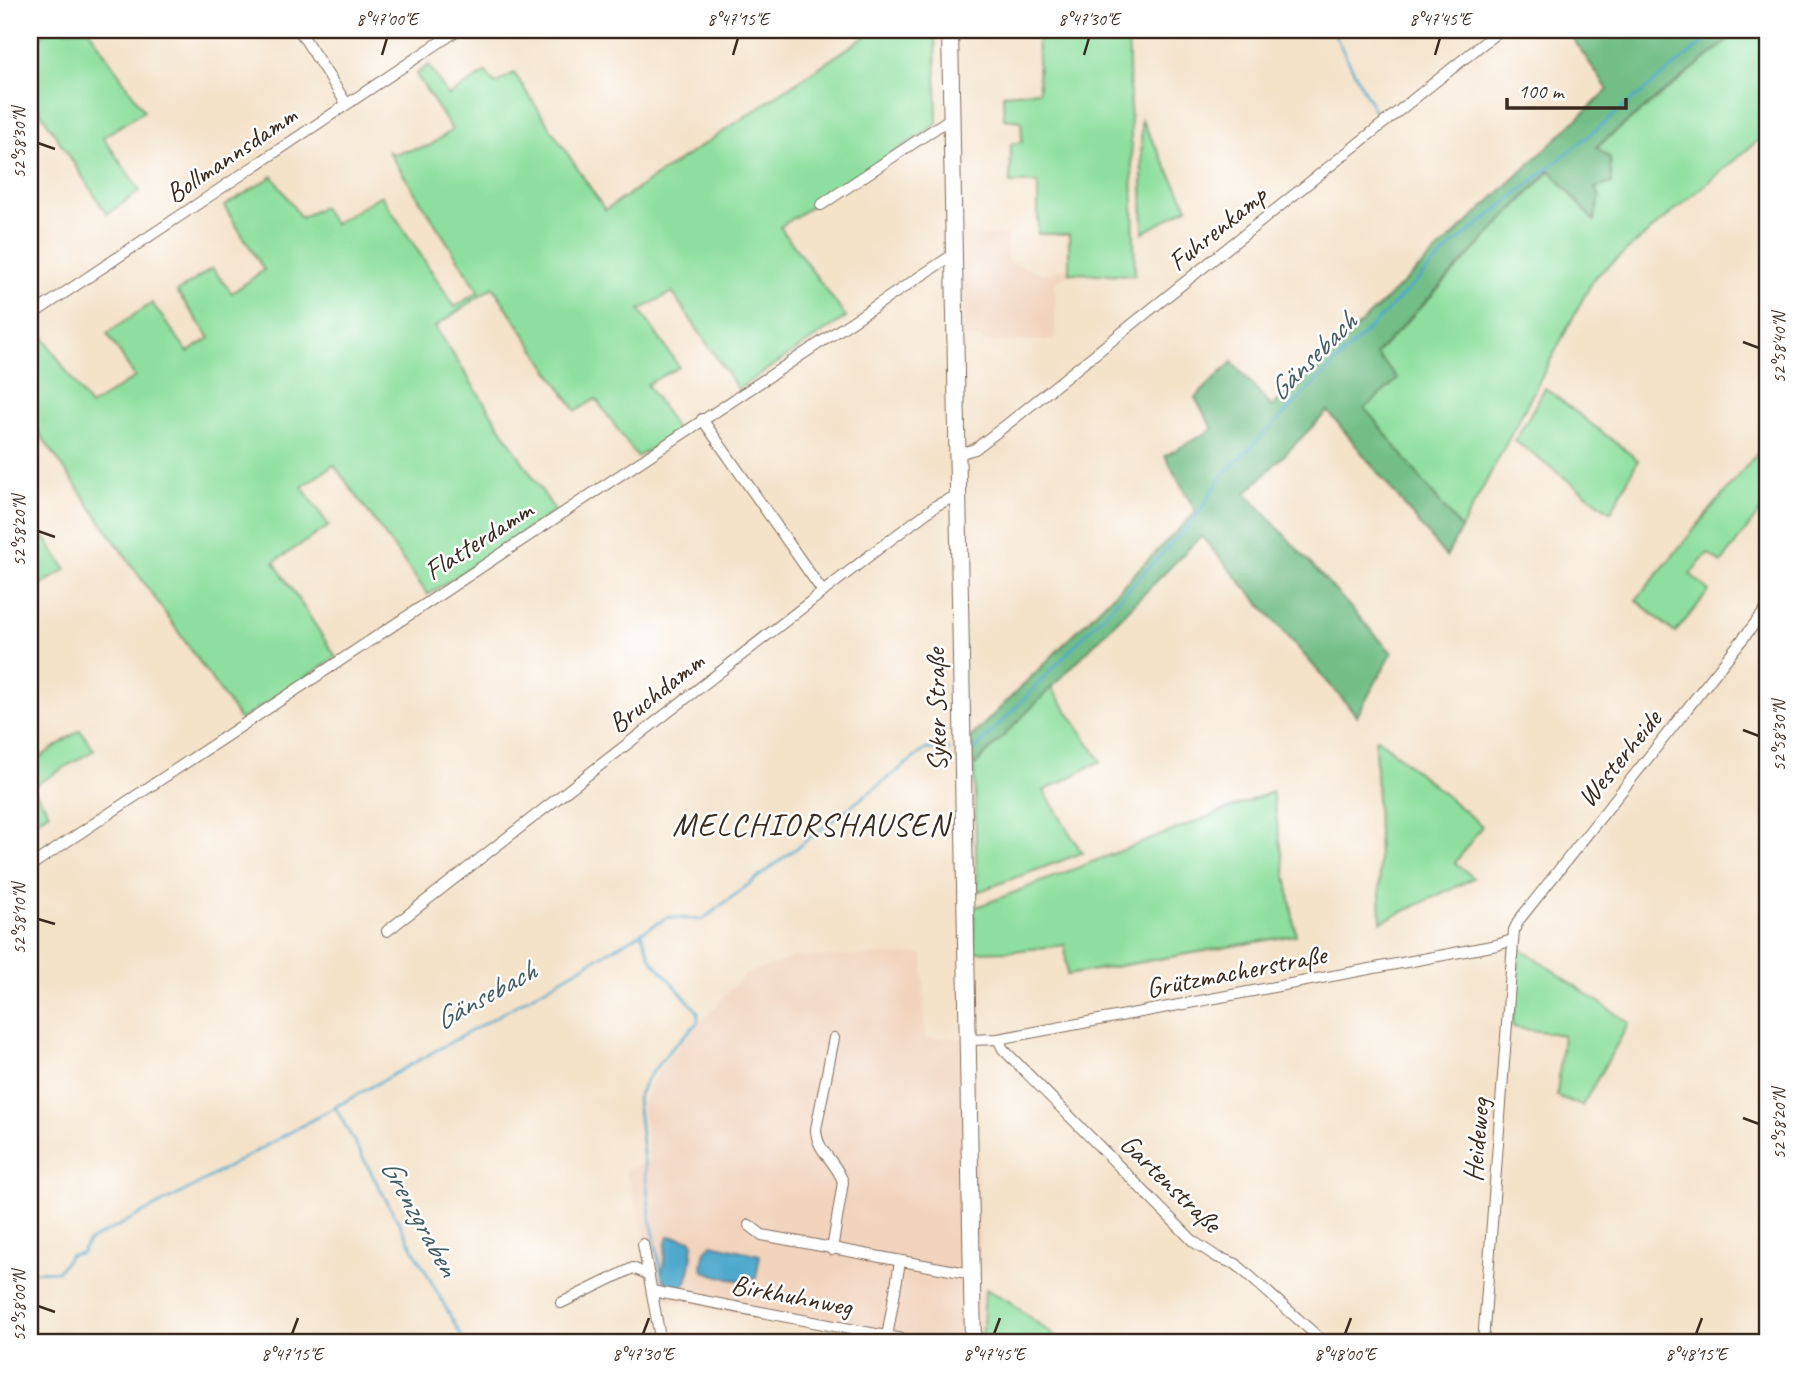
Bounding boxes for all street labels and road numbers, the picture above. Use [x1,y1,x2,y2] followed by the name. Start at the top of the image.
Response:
[159,97,304,211] street label: Bollmannsdamm
[1161,176,1275,278] street label: Fuhrenkamp
[417,491,541,588] street label: Flatterdamm
[601,643,712,740] street label: Bruchdamm
[917,646,955,772] street label: Syker Straße
[1569,701,1670,814] street label: Westerheide
[1143,936,1331,1006] street label: Grützmacherstraße
[1455,1095,1497,1183] street label: Heideweg
[1113,1126,1230,1241] street label: Gartenstraße
[729,1266,857,1324] street label: Birkhuhnweg

